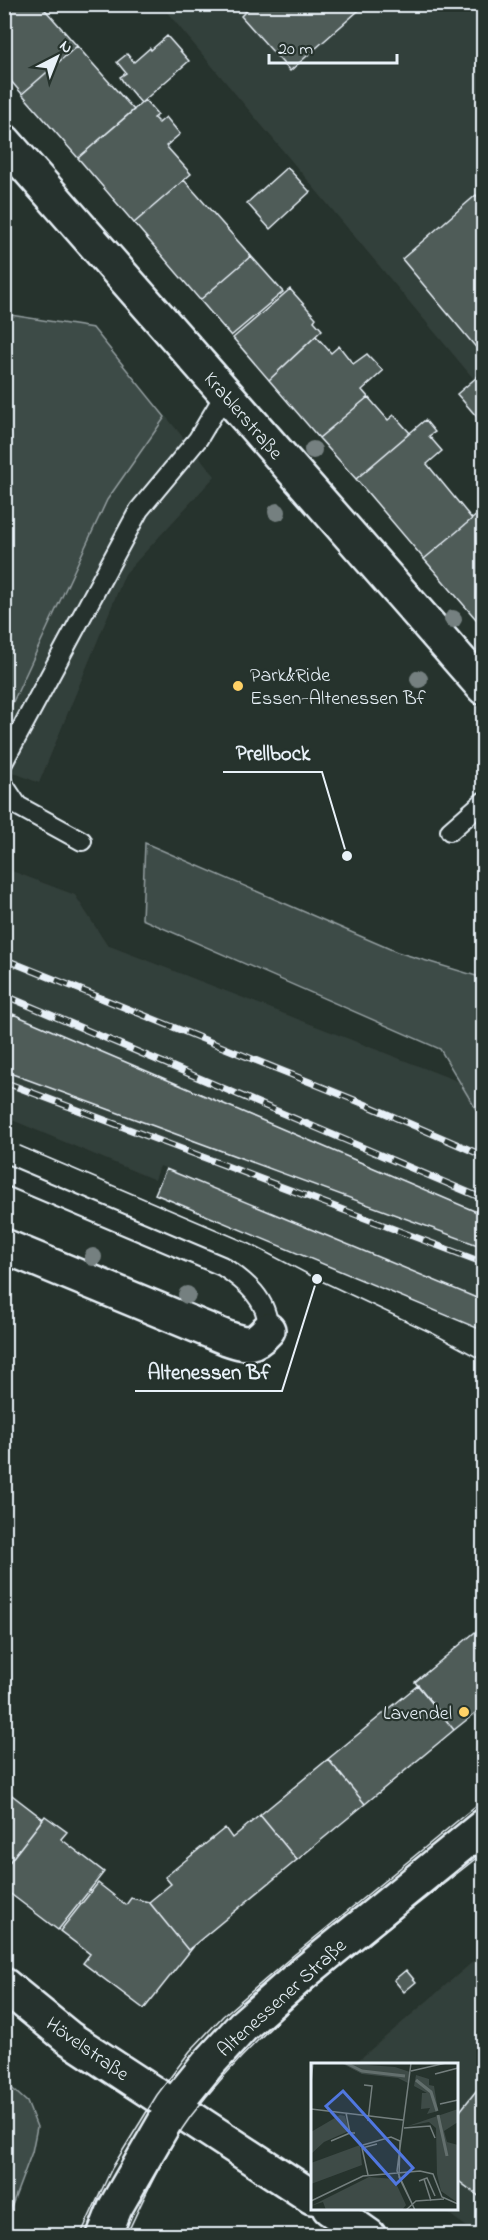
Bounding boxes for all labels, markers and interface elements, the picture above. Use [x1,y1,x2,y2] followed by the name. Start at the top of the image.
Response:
[27,27,87,87] north arrow
[269,27,396,65] scale bar
[54,35,78,60] text: N
[278,37,313,63] text: 20 m
[196,366,289,467] street label: Krablerstraße
[250,662,427,714] place label: Park&Ride Essen-Altenessen Bf
[231,679,245,693] marker: Park&Ride Essen-Altenessen Bf
[223,733,322,772] callout: Prellbock
[236,740,311,770] text: Prellbock
[135,1352,282,1391] callout: Altenessen Bf
[148,1359,272,1389] text: Altenessen Bf
[383,1700,452,1729] place label: Lavendel
[457,1705,471,1719] marker: Lavendel
[211,1933,354,2065] street label: Altenessener Straße
[39,2011,134,2089] street label: Hövelstraße
[311,2063,458,2210] inset map

